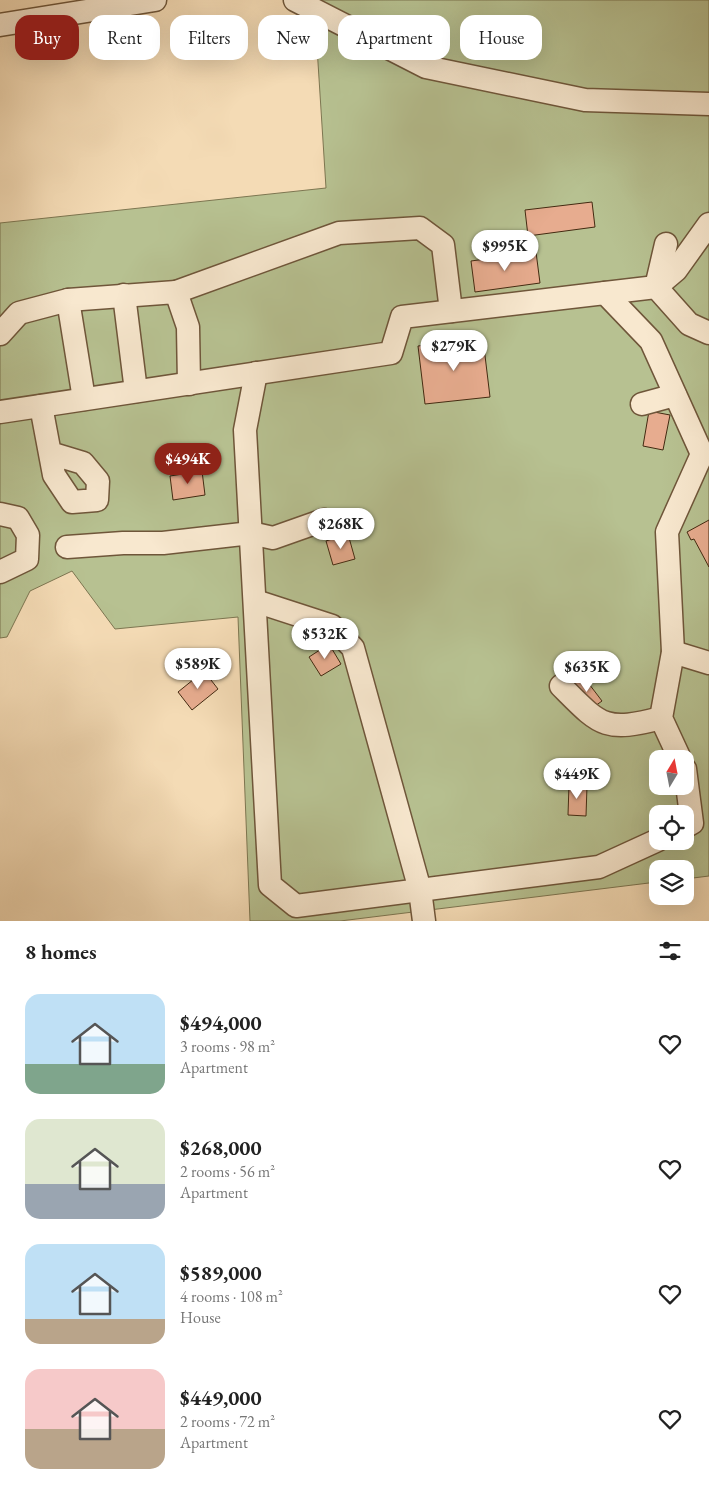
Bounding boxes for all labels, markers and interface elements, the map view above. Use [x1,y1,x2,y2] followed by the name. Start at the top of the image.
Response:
[15,15,79,60] chip: Buy
[89,15,160,60] chip: Rent
[170,15,248,60] chip: Filters
[258,15,328,60] chip: New
[338,15,450,60] chip: Apartment
[460,15,542,60] chip: House
[470,230,540,272] pin: $995K
[483,235,527,256] text: $995K
[419,330,489,372] pin: $279K
[432,335,476,356] text: $279K
[153,442,223,485] pin: $494K
[166,448,210,469] text: $494K
[306,508,376,550] pin: $268K
[319,513,363,534] text: $268K
[290,618,360,660] pin: $532K
[303,623,347,644] text: $532K
[163,648,233,690] pin: $589K
[552,650,622,693] pin: $635K
[176,653,220,674] text: $589K
[565,656,609,677] text: $635K
[649,750,694,795] north arrow
[649,750,694,905] map controls
[542,758,612,800] pin: $449K
[555,763,599,784] text: $449K
[649,805,694,850] button: locate
[649,860,694,905] button: layers
[656,937,684,965] icon: filters
[25,938,97,965] text: 8 homes
[180,1009,262,1036] text: $494,000
[65,1014,125,1074] icon: home
[656,1030,684,1058] icon: heart
[180,1036,275,1057] text: 3 rooms · 98 m²
[180,1057,248,1078] text: Apartment
[180,1134,262,1161] text: $268,000
[65,1139,125,1199] icon: home
[656,1155,684,1183] icon: heart
[180,1161,275,1182] text: 2 rooms · 56 m²
[180,1182,248,1203] text: Apartment
[180,1259,262,1286] text: $589,000
[65,1264,125,1324] icon: home
[656,1280,684,1308] icon: heart
[180,1286,283,1307] text: 4 rooms · 108 m²
[180,1307,221,1328] text: House
[180,1384,262,1411] text: $449,000
[65,1389,125,1449] icon: home
[656,1405,684,1433] icon: heart
[180,1411,275,1432] text: 2 rooms · 72 m²
[180,1432,248,1453] text: Apartment

